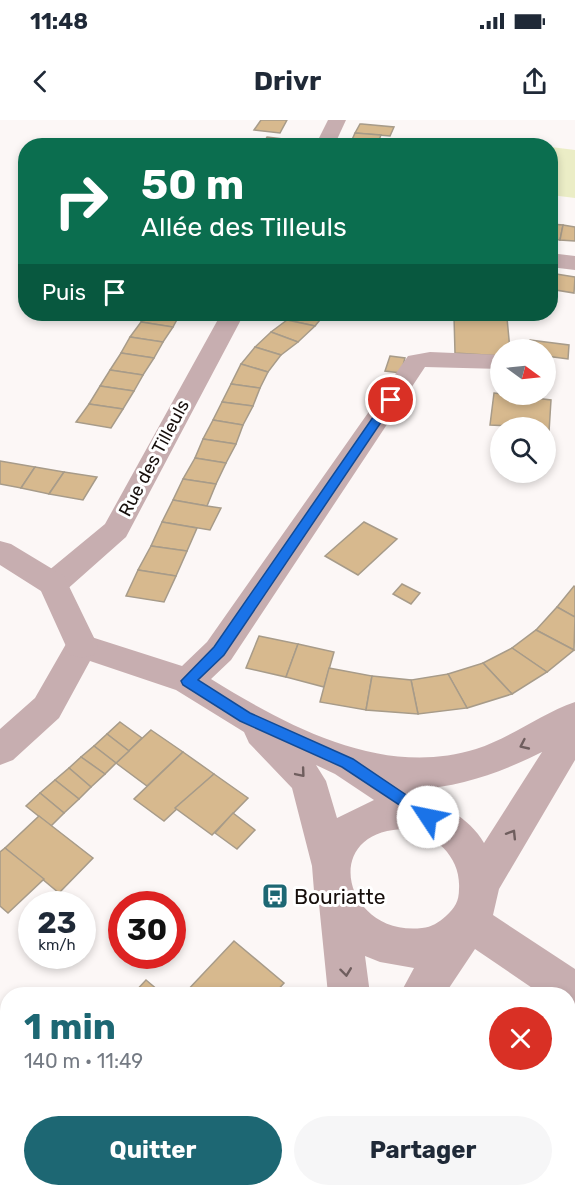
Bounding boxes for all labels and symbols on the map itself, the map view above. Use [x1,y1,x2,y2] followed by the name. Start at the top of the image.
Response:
[490,339,556,405] north arrow
[365,374,416,425] pin
[114,396,194,520] street label: Rue des Tilleuls
[520,738,531,750] one-way arrow
[294,766,305,777] one-way arrow
[396,785,460,849] position arrow
[504,830,516,840] one-way arrow
[260,881,290,911] bus stop icon: Bouriatte
[294,884,385,909] place label: Bouriatte
[108,891,186,969] speed limit sign: 30
[340,967,352,976] one-way arrow

